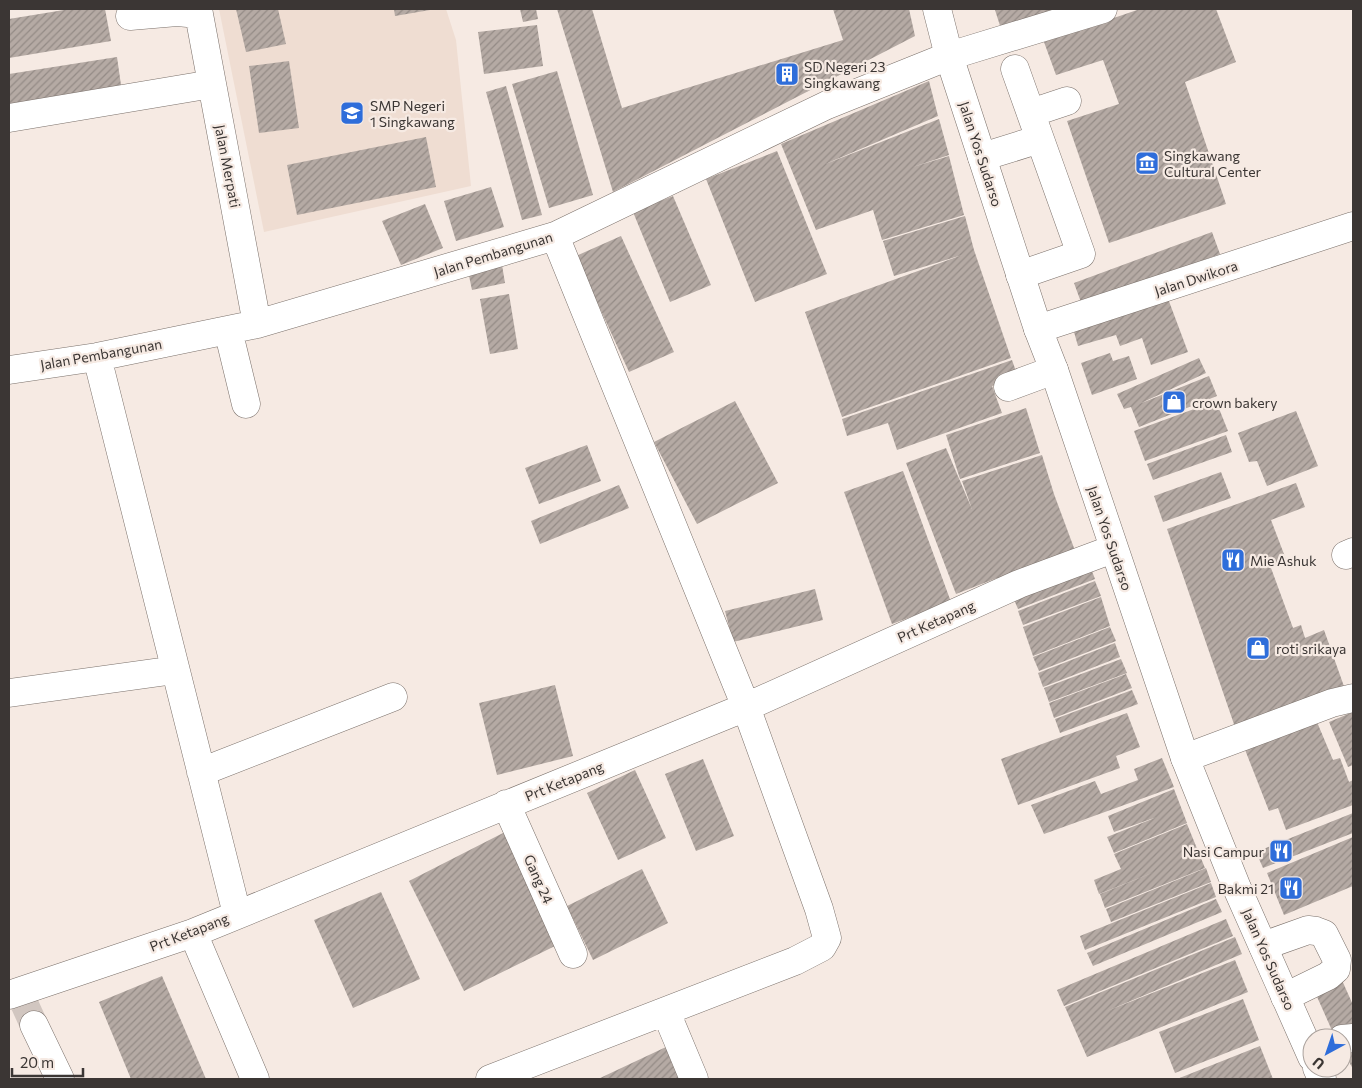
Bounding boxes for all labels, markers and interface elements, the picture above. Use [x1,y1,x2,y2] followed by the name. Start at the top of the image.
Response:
[804,58,886,91] place label: SD Negeri 23 Singkawang
[774,61,800,87] building icon: SD Negeri 23 Singkawang
[370,97,455,130] place label: SMP Negeri 1 Singkawang
[956,99,1006,209] street label: Jalan Yos Sudarso
[339,100,365,126] school or university icon: SMP Negeri 1 Singkawang
[212,123,244,209] street label: Jalan Merpati
[1164,147,1262,180] place label: Singkawang Cultural Center
[1134,150,1160,176] museum icon: Singkawang Cultural Center
[431,228,555,280] street label: Jalan Pembangunan
[1152,257,1240,299] street label: Jalan Dwikora
[39,335,163,373] street label: Jalan Pembangunan
[1161,389,1187,415] shop icon: crown bakery
[1192,394,1277,411] place label: crown bakery
[1084,483,1136,593] street label: Jalan Yos Sudarso
[1220,547,1246,573] restaurant icon: Mie Ashuk
[1250,552,1317,569] place label: Mie Ashuk
[895,596,978,646] street label: Prt Ketapang
[1245,635,1271,661] shop icon: roti srikaya
[1276,640,1346,657] place label: roti srikaya
[522,757,606,804] street label: Prt Ketapang
[1268,838,1294,864] restaurant icon: Nasi Campur
[1183,843,1264,860] place label: Nasi Campur
[521,852,558,907] street label: Gang 24
[1278,875,1304,901] restaurant icon: Bakmi 21
[1218,880,1274,897] place label: Bakmi 21
[1239,905,1299,1013] street label: Jalan Yos Sudarso
[147,909,231,955] street label: Prt Ketapang
[1302,1028,1352,1078] north arrow
[12,1046,84,1078] scale bar
[20,1053,54,1071] text: 20 m
[1309,1054,1328,1073] text: U

